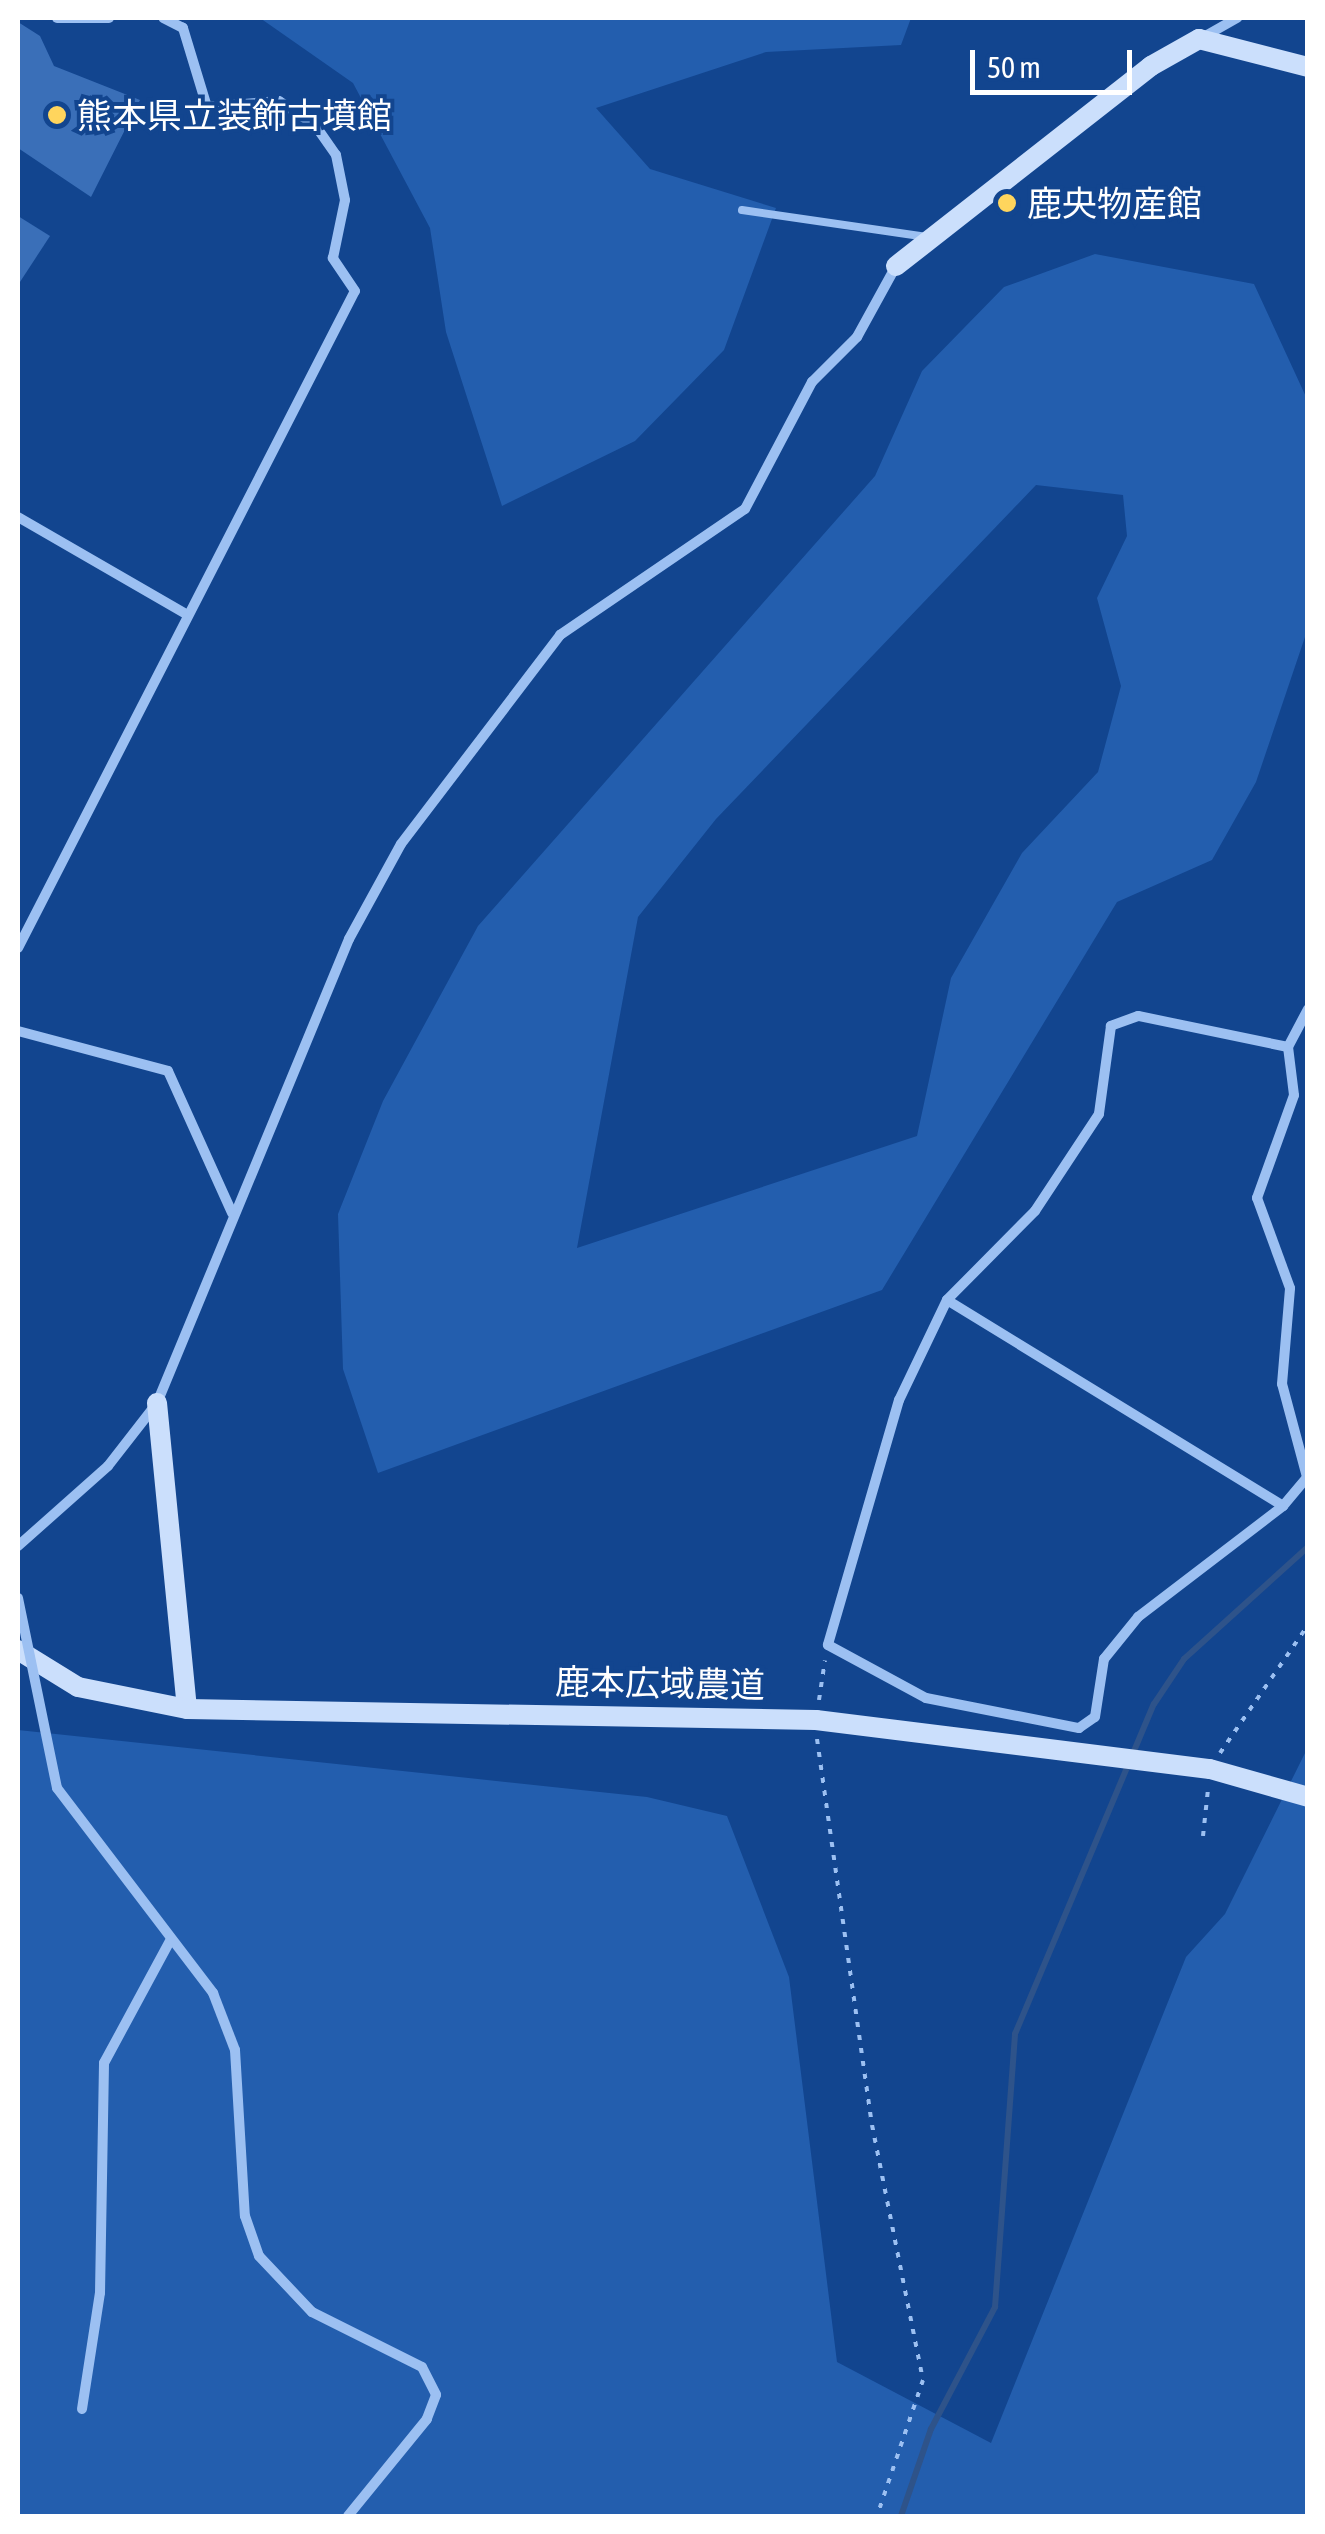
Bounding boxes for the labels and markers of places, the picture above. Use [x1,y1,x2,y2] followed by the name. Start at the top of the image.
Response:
[77,94,392,136] place label: 熊本県立装飾古墳館
[46,104,68,126] marker: 熊本県立装飾古墳館
[1027,182,1202,224] place label: 鹿央物産館
[996,192,1018,214] marker: 鹿央物産館

